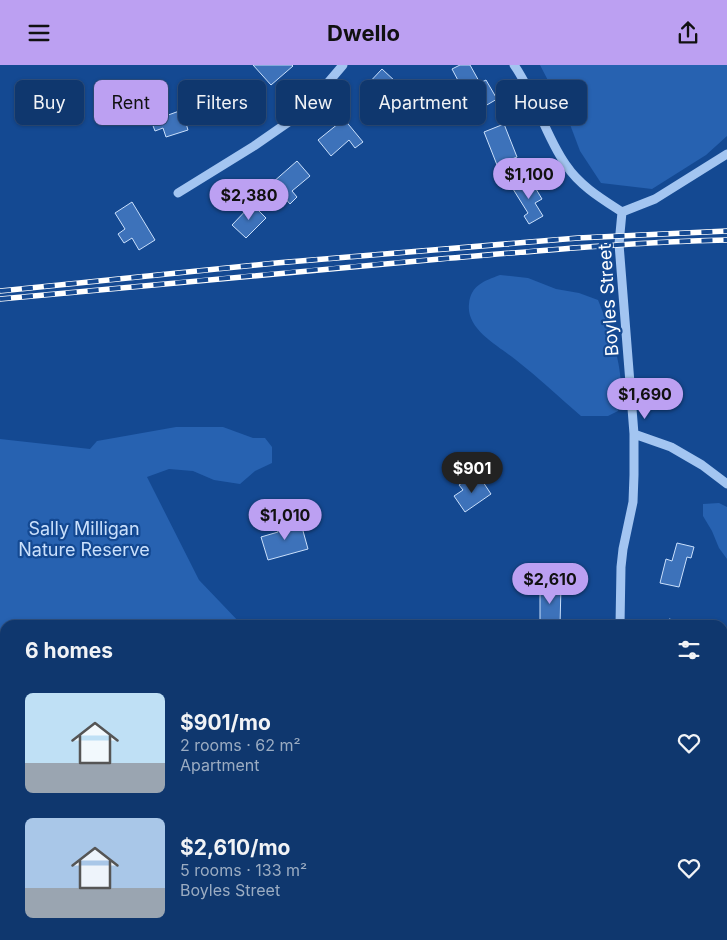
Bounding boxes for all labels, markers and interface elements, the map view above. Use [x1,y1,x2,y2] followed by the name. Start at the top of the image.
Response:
[25,19,53,47] icon: menu
[674,19,702,47] icon: share
[327,20,400,46] text: Dwello
[15,80,84,125] chip: Buy
[94,80,168,125] chip: Rent
[178,80,266,125] chip: Filters
[276,80,350,125] chip: New
[360,80,486,125] chip: Apartment
[496,80,587,125] chip: House
[488,157,570,200] pin: $1,100
[504,164,554,184] text: $1,100
[208,179,290,221] pin: $2,380
[220,185,278,205] text: $2,380
[594,243,622,357] street label: Boyles Street
[604,377,686,420] pin: $1,690
[618,384,672,404] text: $1,690
[442,451,502,494] pin: $901
[453,458,491,478] text: $901
[244,499,326,541] pin: $1,010
[260,505,310,525] text: $1,010
[18,518,150,560] park label: Sally Milligan Nature Reserve
[509,563,591,605] pin: $2,610
[523,569,577,589] text: $2,610
[675,636,703,664] icon: filters
[25,638,113,663] text: 6 homes
[180,710,271,735] text: $901/mo
[65,713,125,773] icon: home
[675,729,703,757] icon: heart
[180,735,301,755] text: 2 rooms · 62 m²
[180,755,260,775] text: Apartment
[180,835,290,860] text: $2,610/mo
[65,838,125,898] icon: home
[675,854,703,882] icon: heart
[180,860,307,880] text: 5 rooms · 133 m²
[180,880,280,900] text: Boyles Street

